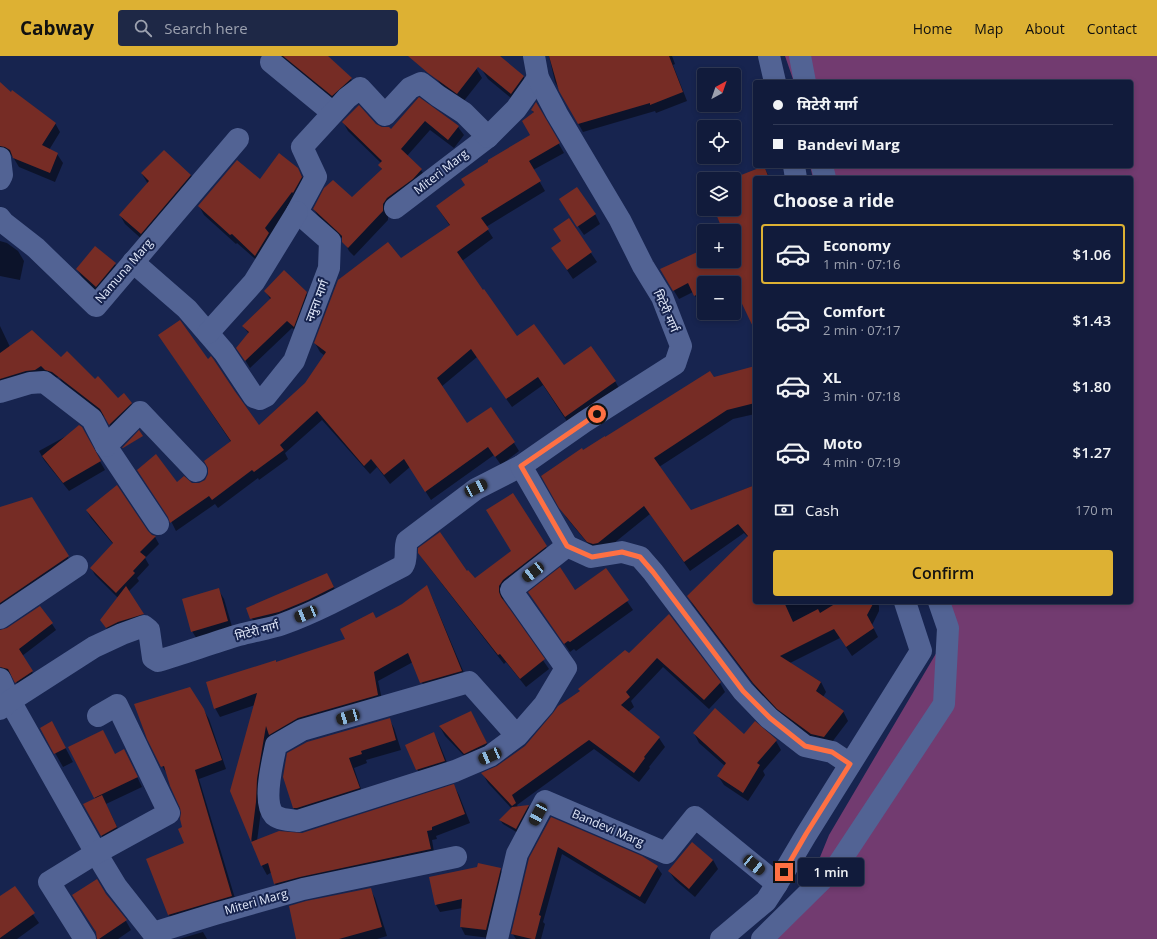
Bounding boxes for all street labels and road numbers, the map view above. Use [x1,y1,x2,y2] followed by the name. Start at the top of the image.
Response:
[410,145,472,198] street label: Miteri Marg
[91,234,157,307] street label: Namuna Marg
[301,276,333,324] street label: नमुना मार्ग
[650,287,684,335] street label: मिटेरी मार्ग
[233,616,282,644] street label: मिटेरी मार्ग
[569,805,647,851] street label: Bandevi Marg
[222,884,290,919] street label: Miteri Marg

